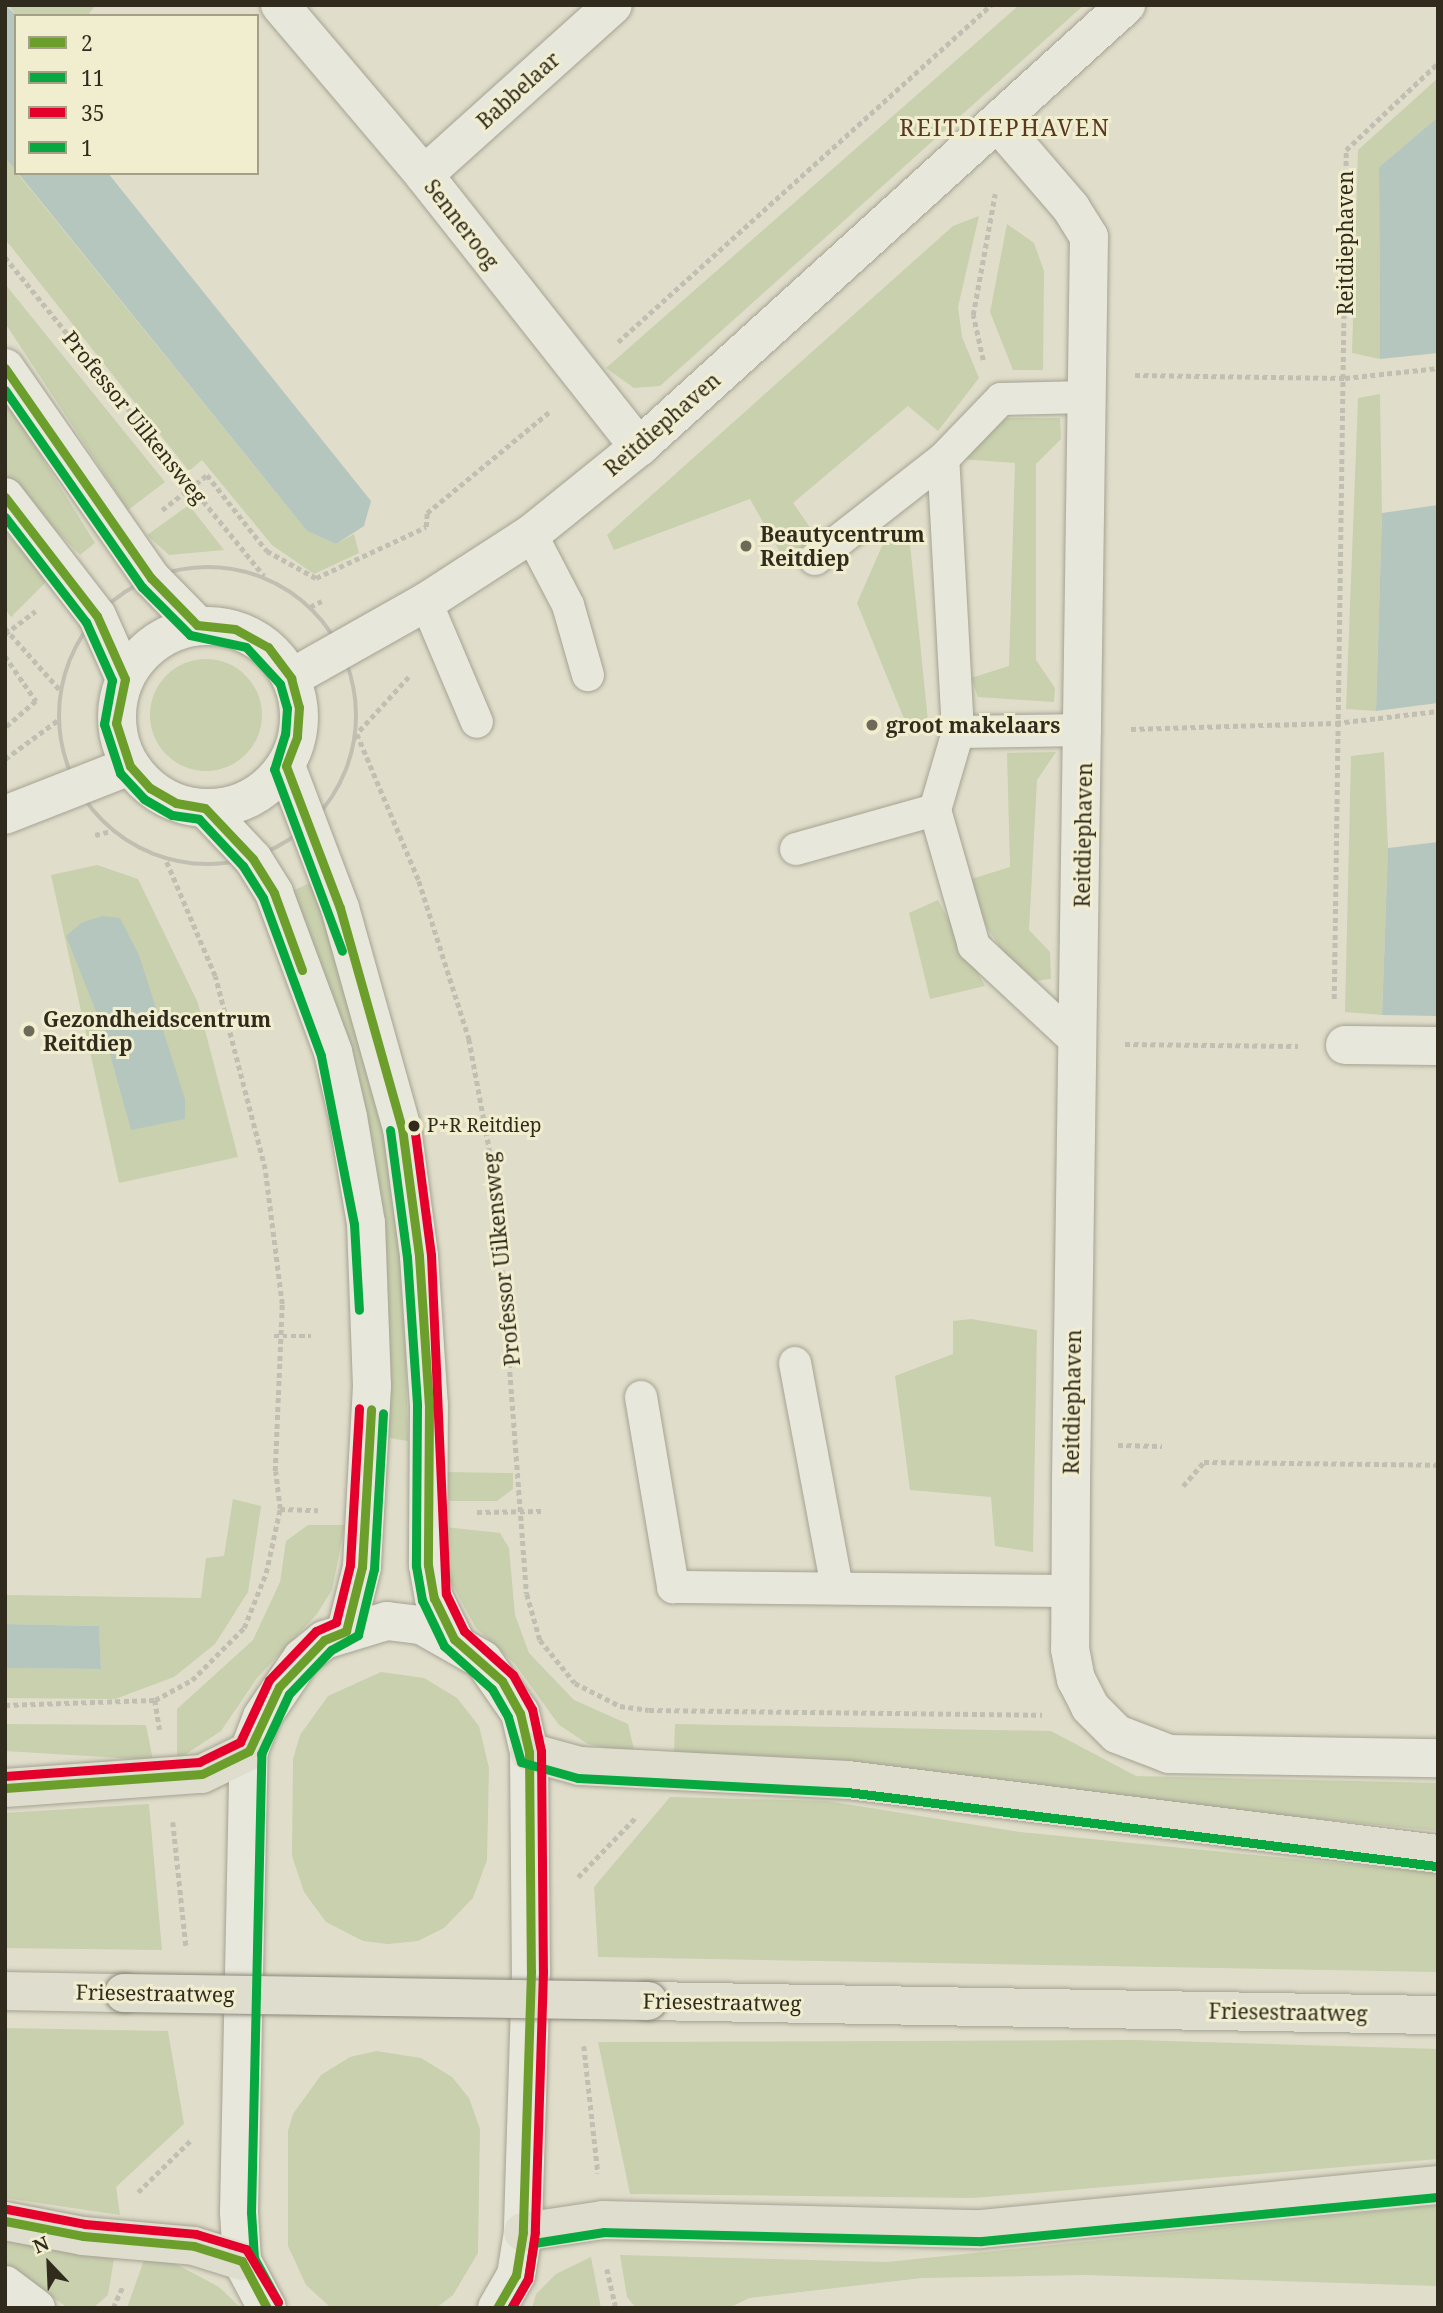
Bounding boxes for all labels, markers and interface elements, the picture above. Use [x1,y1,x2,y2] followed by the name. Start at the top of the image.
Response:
[14,14,259,175] legend
[81,29,93,57] text: 2
[471,46,565,134] street label: Babbelaar
[81,64,104,92] text: 11
[81,99,104,127] text: 35
[901,113,1109,141] district label: REITDIEPHAVEN
[81,134,93,162] text: 1
[1332,171,1358,315] street label: Reitdiephaven
[419,174,505,274] street label: Senneroog
[58,325,212,509] street label: Professor Uilkensweg
[599,367,725,481] street label: Reitdiephaven
[760,521,925,571] place label: Beautycentrum Reitdiep
[738,538,754,554] marker: Beautycentrum Reitdiep
[886,712,1060,738] place label: groot makelaars
[864,717,880,733] marker: groot makelaars
[1069,762,1097,908] street label: Reitdiephaven
[43,1006,271,1056] place label: Gezondheidscentrum Reitdiep
[21,1023,37,1039] marker: Gezondheidscentrum Reitdiep
[427,1115,541,1137] place label: P+R Reitdiep
[407,1119,421,1133] marker: P+R Reitdiep
[477,1151,525,1367] street label: Professor Uilkensweg
[1058,1329,1086,1475] street label: Reitdiephaven
[75,1979,235,2007] street label: Friesestraatweg
[642,1988,802,2016] street label: Friesestraatweg
[1208,1998,1368,2026] street label: Friesestraatweg
[14,2229,84,2299] north arrow
[29,2230,53,2260] text: N

